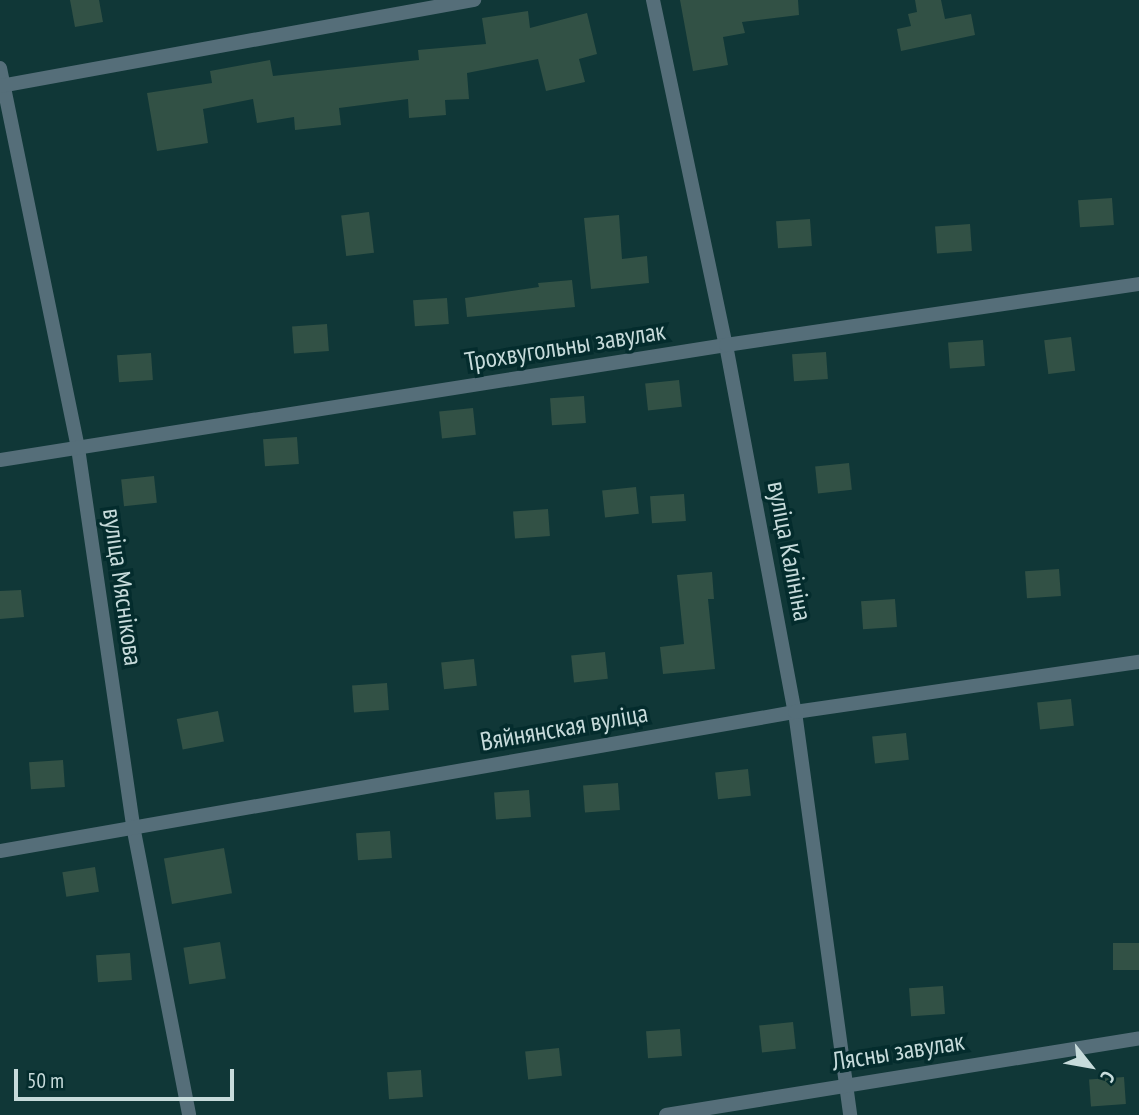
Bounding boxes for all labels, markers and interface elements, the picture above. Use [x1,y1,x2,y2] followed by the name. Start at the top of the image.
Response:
[462,315,668,377] street label: Трохвугольны завулак
[761,479,819,623] street label: вуліца Калініна
[97,506,149,668] street label: вуліца Мяснікова
[478,697,650,757] street label: Вяйнянская вуліца
[830,1025,966,1077] street label: Лясны завулак
[1055,1031,1125,1101] north arrow
[18,1056,238,1100] scale bar
[27,1067,64,1094] text: 50 m
[1095,1067,1121,1087] text: С

